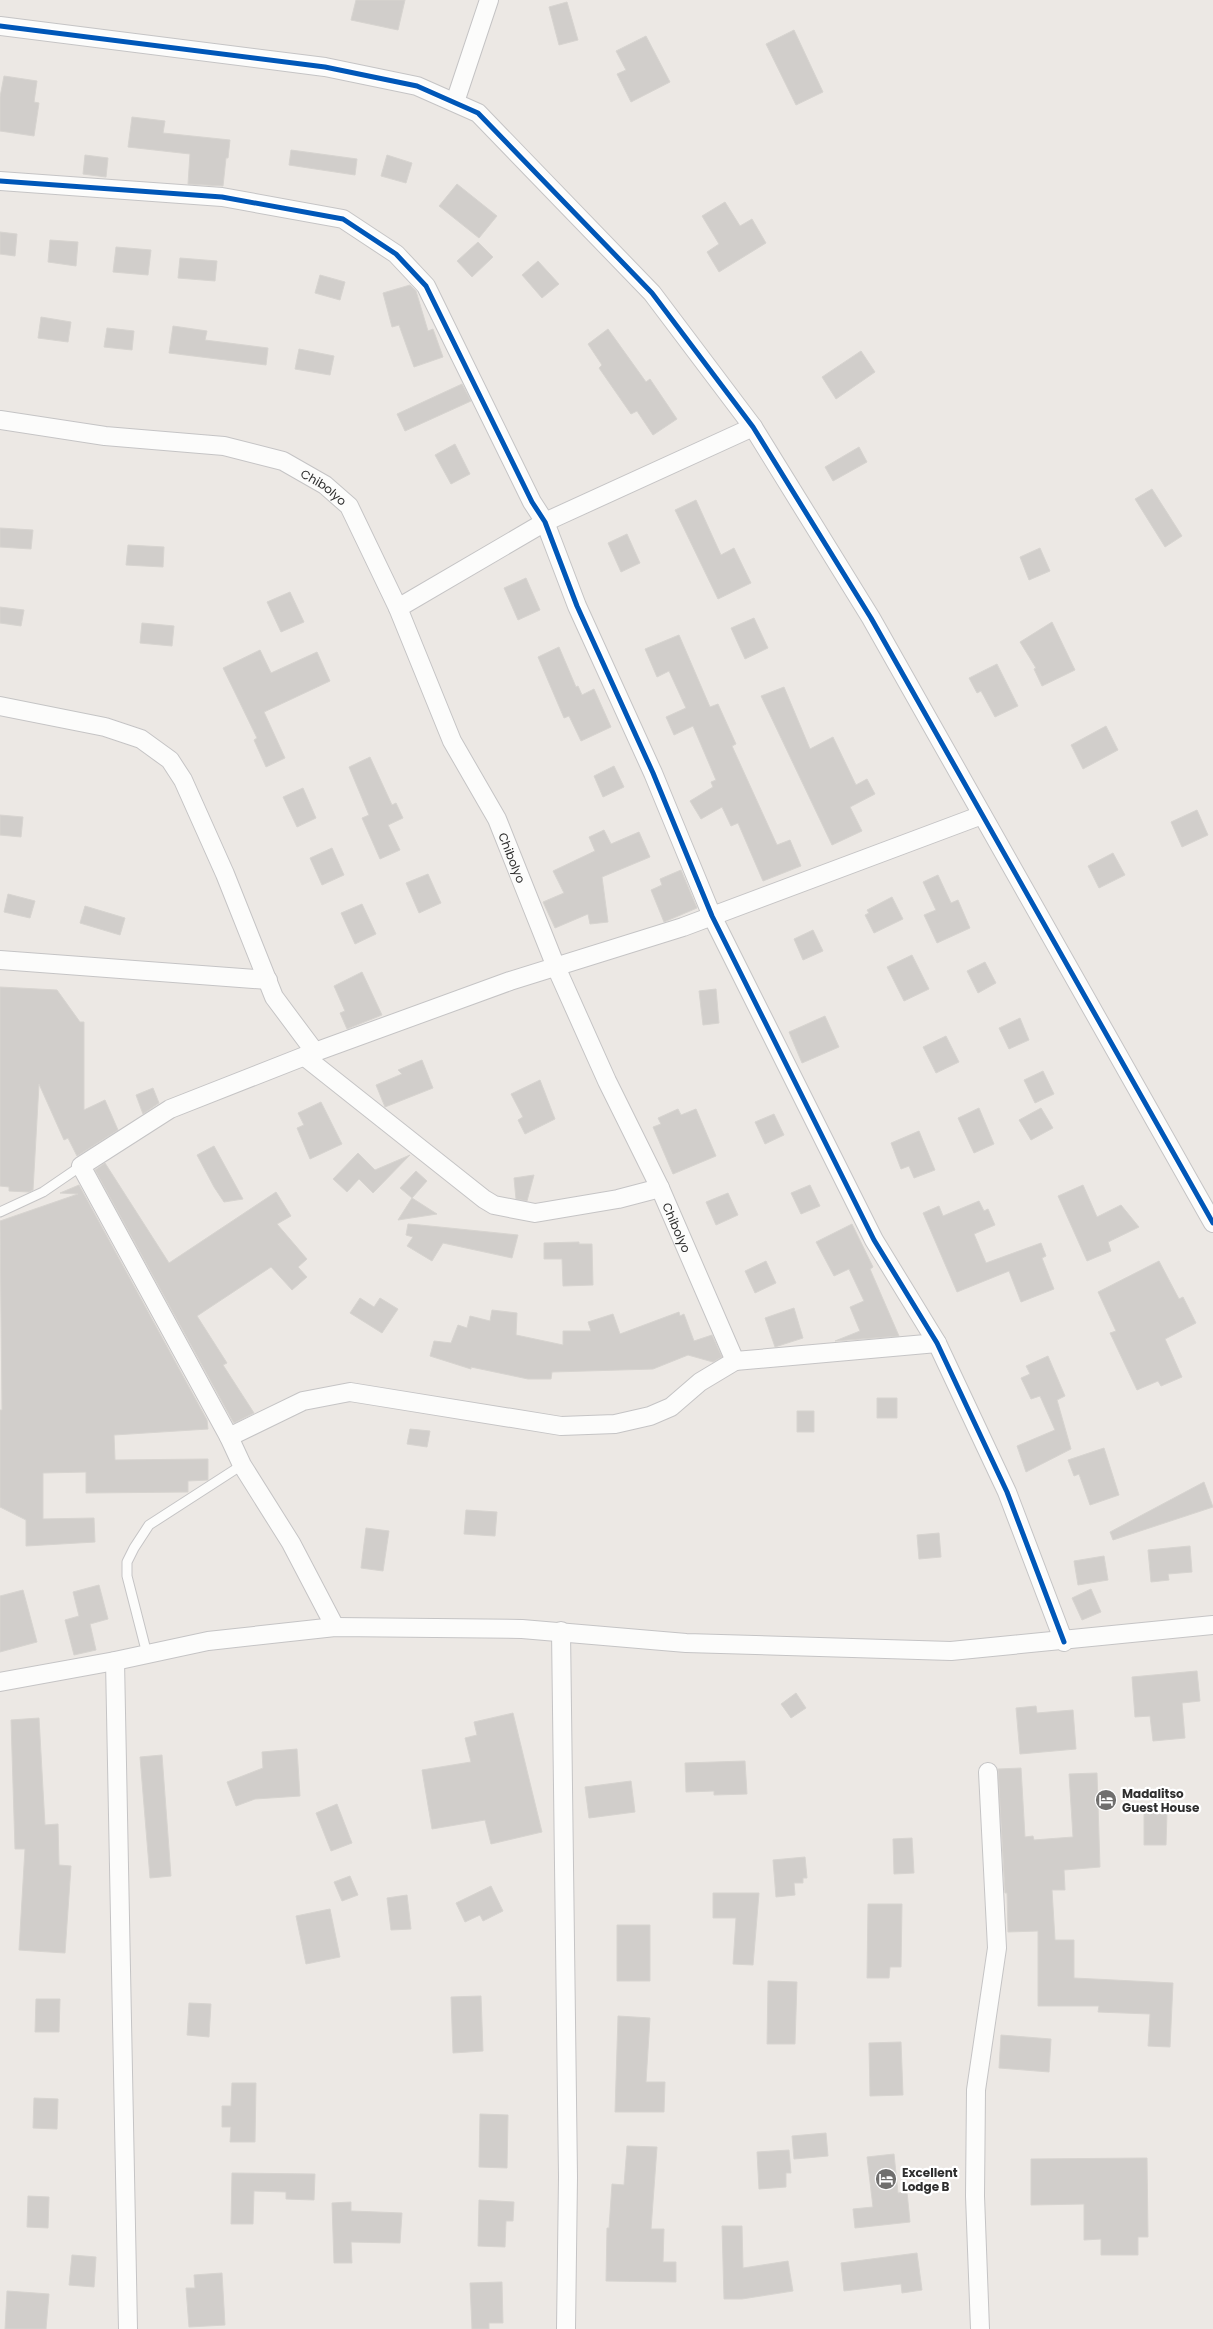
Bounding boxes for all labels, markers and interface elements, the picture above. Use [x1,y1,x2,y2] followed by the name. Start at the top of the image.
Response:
[298,464,351,509] street label: Chibolyo
[495,830,530,886] street label: Chibolyo
[659,1200,696,1255] street label: Chibolyo
[1122,1785,1200,1816] place label: Madalitso Guest House
[1094,1788,1118,1812] hotel icon: Madalitso Guest House
[902,2164,958,2195] place label: Excellent Lodge B
[874,2167,898,2191] hotel icon: Excellent Lodge B

